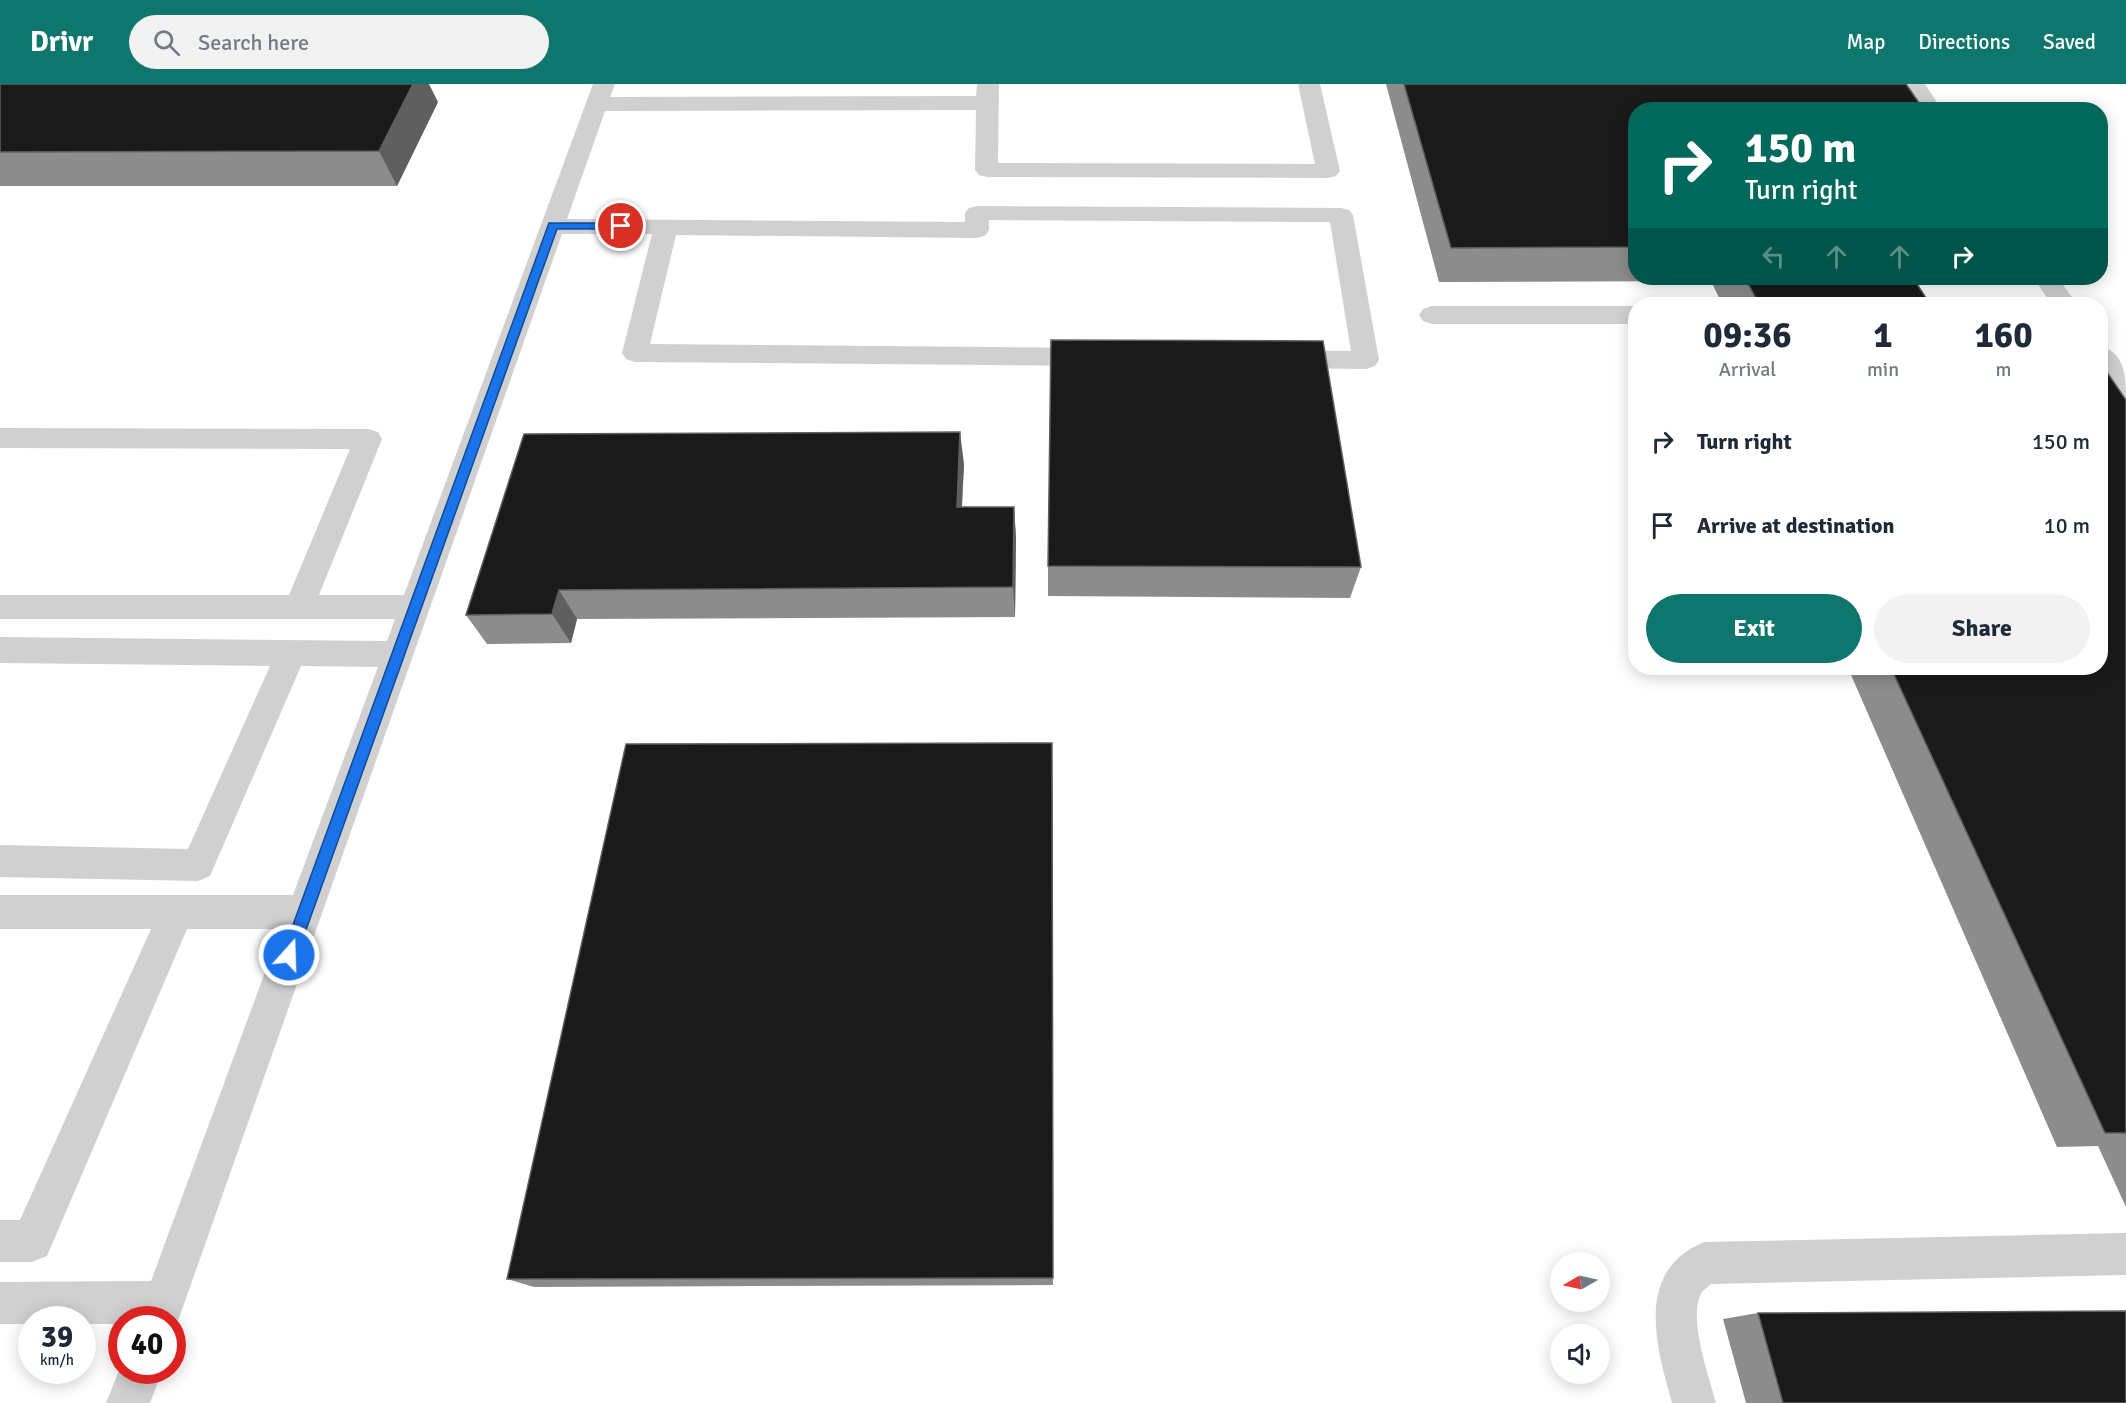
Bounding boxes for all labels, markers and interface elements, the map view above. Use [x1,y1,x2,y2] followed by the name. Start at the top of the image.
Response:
[129,15,549,69] search box
[30,25,93,59] text: Drivr
[150,26,183,59] icon: search
[198,29,309,56] text: Search here
[1847,29,1885,55] text: Map
[1918,29,2010,55] text: Directions
[2043,29,2096,55] text: Saved
[1745,123,1856,174] text: 150 m
[1646,126,1724,204] icon: right
[1745,174,1858,207] text: Turn right
[595,200,646,251] pin
[604,209,637,242] icon: arrive
[1757,240,1790,273] icon: left
[1820,240,1853,273] icon: ahead
[1883,240,1916,273] icon: ahead
[1946,240,1979,273] icon: right
[1703,313,1792,358] text: 09:36
[1873,313,1893,358] text: 1
[1974,313,2033,358] text: 160
[1719,357,1776,382] text: Arrival
[1867,357,1899,382] text: min
[1996,357,2012,382] text: m
[1646,425,1679,458] icon: right
[1697,428,1792,455] text: Turn right
[2032,428,2090,455] text: 150 m
[1646,509,1679,542] icon: arrive
[1697,512,1894,539] text: Arrive at destination
[2044,512,2090,539] text: 10 m
[1646,594,1862,663] button: Exit
[1874,594,2090,663] button: Share
[257,923,321,987] position arrow
[1550,1252,1610,1312] north arrow
[1550,1252,1610,1384] map controls
[108,1306,186,1384] speed limit sign: 40
[41,1319,73,1356] text: 39
[1550,1324,1610,1384] button: sound
[40,1351,74,1369] text: km/h

